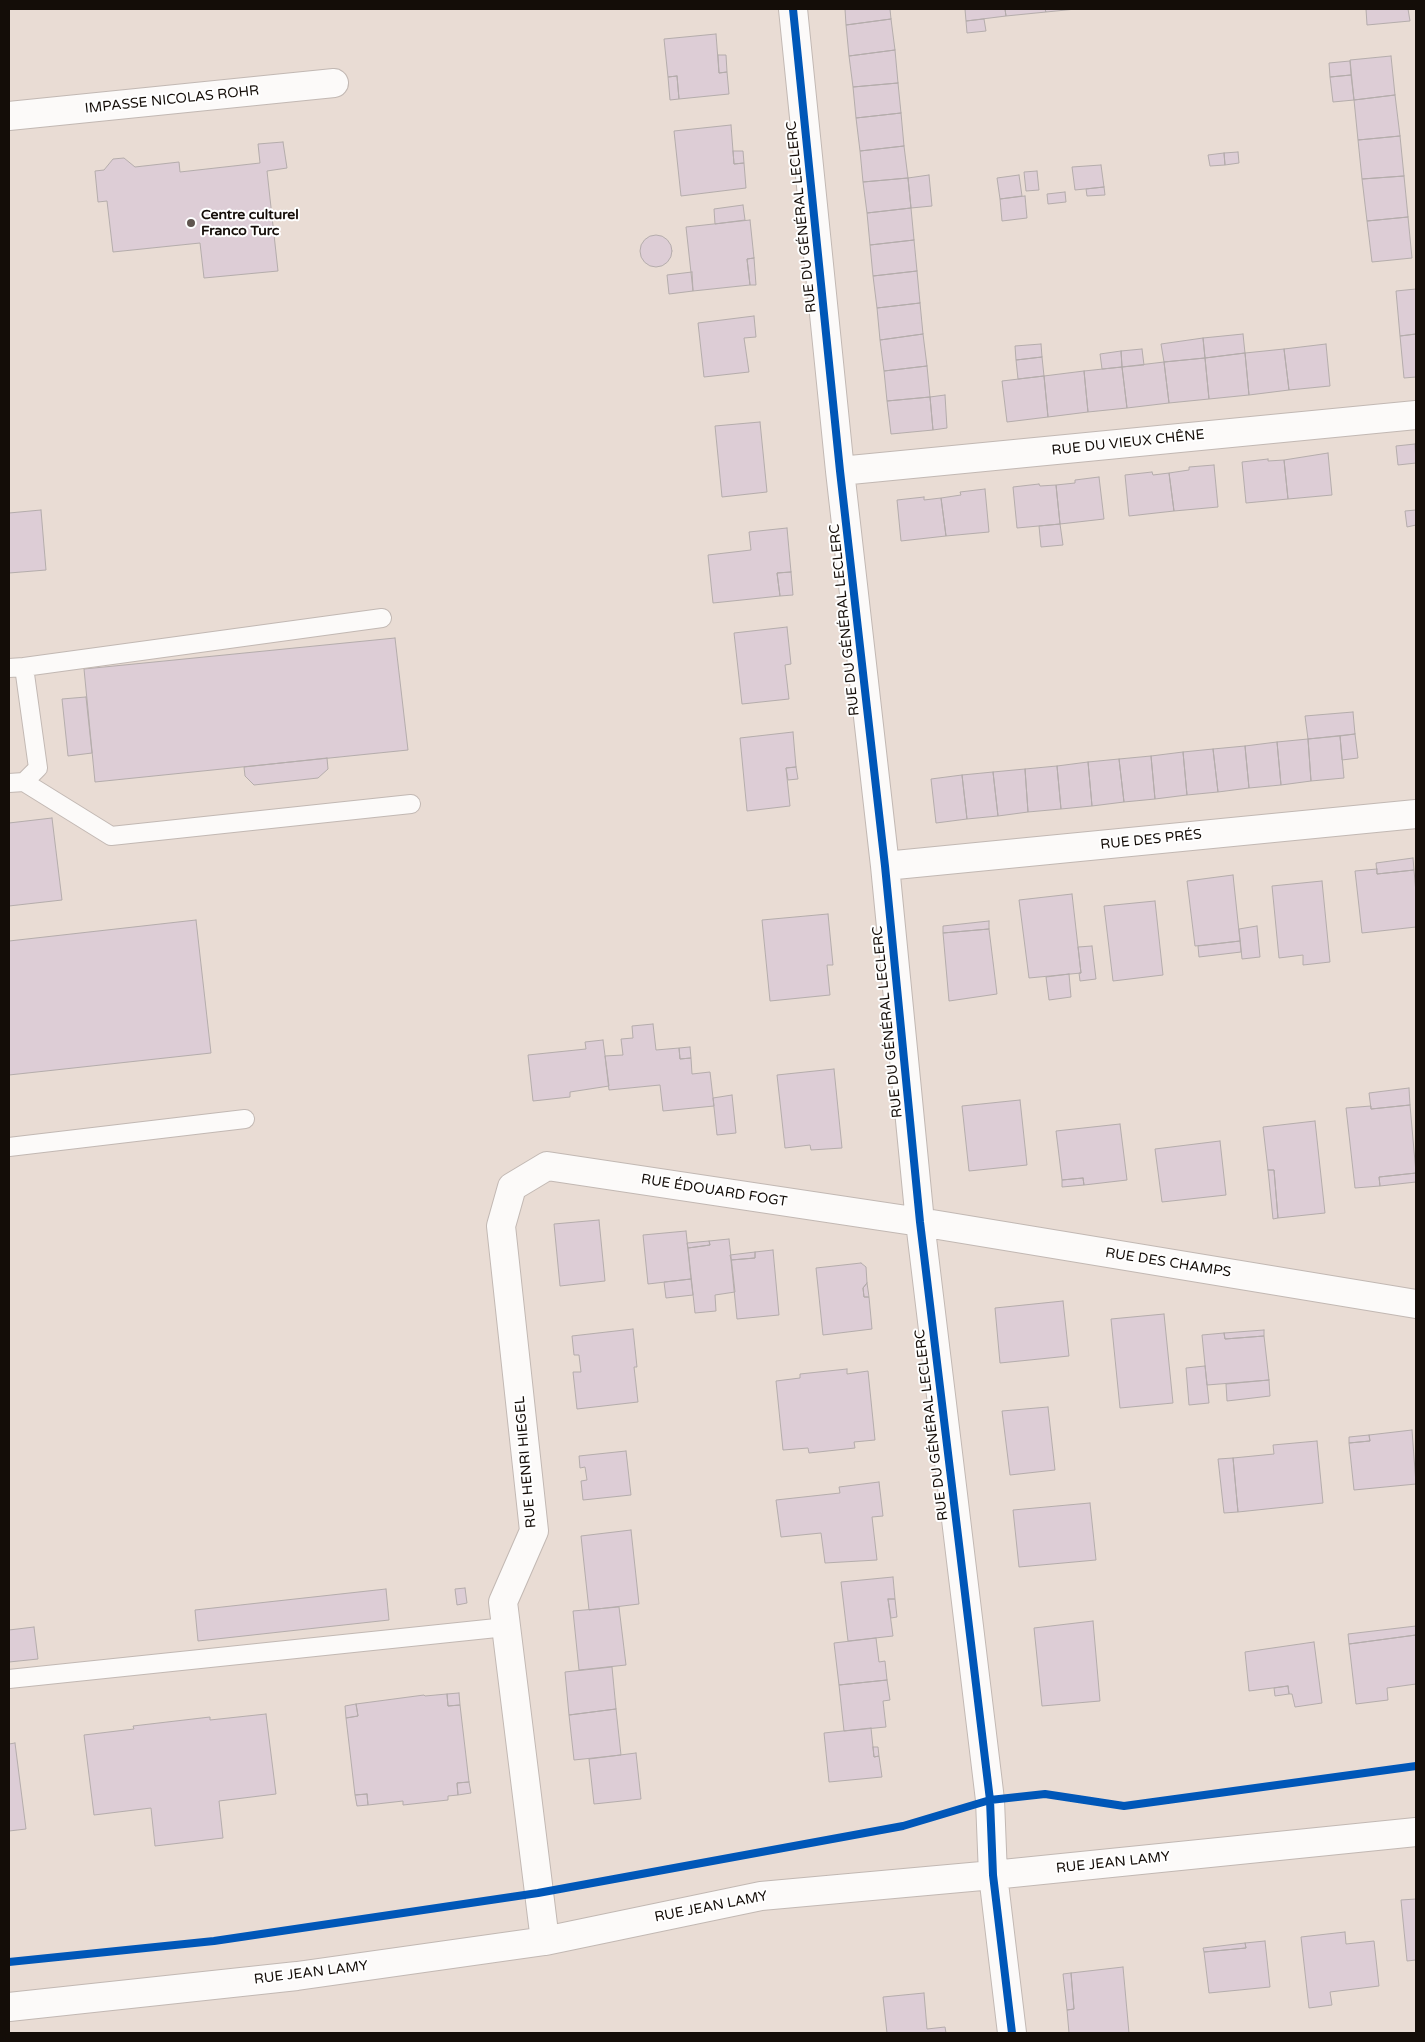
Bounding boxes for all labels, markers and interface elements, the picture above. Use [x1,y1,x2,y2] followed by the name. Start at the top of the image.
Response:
[84,83,260,117] street label: IMPASSE NICOLAS ROHR
[784,120,820,314] street label: RUE DU GÉNÉRAL LECLERC
[201,207,299,240] place label: Centre culturel Franco Turc
[185,217,197,229] marker: Centre culturel Franco Turc
[1051,427,1205,459] street label: RUE DU VIEUX CHÊNE
[827,523,863,717] street label: RUE DU GÉNÉRAL LECLERC
[1100,826,1202,854] street label: RUE DES PRÉS
[870,925,906,1119] street label: RUE DU GÉNÉRAL LECLERC
[640,1171,788,1211] street label: RUE ÉDOUARD FOGT
[1104,1245,1232,1281] street label: RUE DES CHAMPS
[912,1328,952,1522] street label: RUE DU GÉNÉRAL LECLERC
[512,1395,540,1529] street label: RUE HENRI HIEGEL
[1055,1849,1171,1877] street label: RUE JEAN LAMY
[653,1888,769,1926] street label: RUE JEAN LAMY
[253,1958,369,1988] street label: RUE JEAN LAMY

